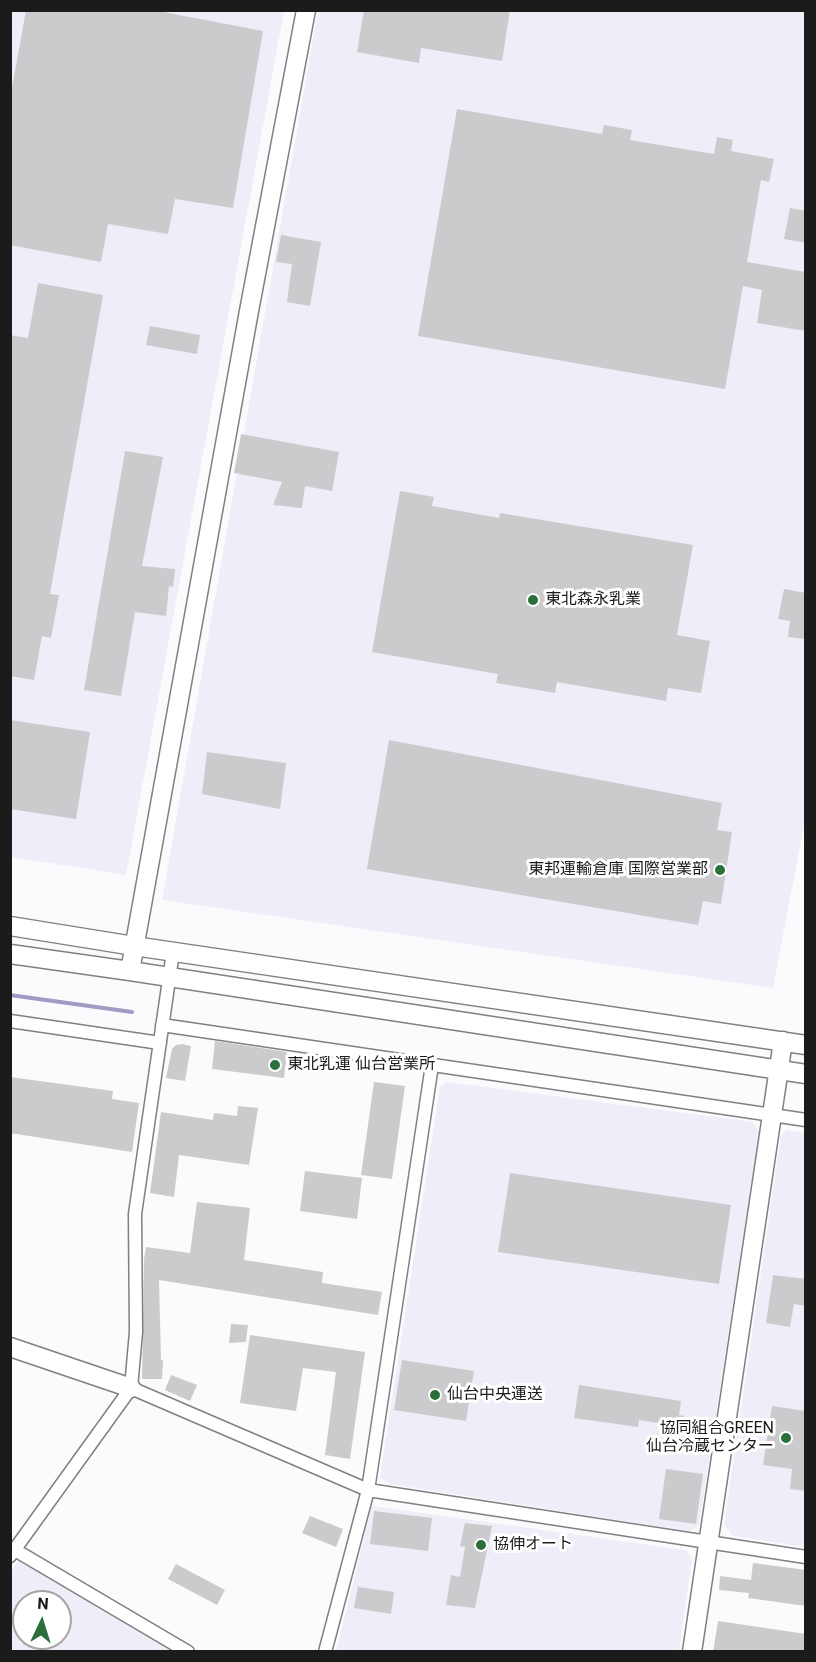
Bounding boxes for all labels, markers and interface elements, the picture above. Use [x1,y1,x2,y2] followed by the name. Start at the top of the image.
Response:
[545,590,641,610] place label: 東北森永乳業
[526,593,540,607] marker: 東北森永乳業
[528,860,708,880] place label: 東邦運輸倉庫 国際営業部
[713,863,727,877] marker: 東邦運輸倉庫 国際営業部
[287,1055,435,1075] place label: 東北乳運 仙台営業所
[268,1058,282,1072] marker: 東北乳運 仙台営業所
[447,1385,543,1405] place label: 仙台中央運送
[428,1388,442,1402] marker: 仙台中央運送
[646,1419,774,1457] place label: 協同組合GREEN 仙台冷蔵センター
[779,1431,793,1445] marker: 協同組合GREEN 仙台冷蔵センター
[493,1535,573,1555] place label: 協伸オート
[474,1538,488,1552] marker: 協伸オート
[12,1590,72,1650] north arrow
[37,1594,49,1613] text: N

